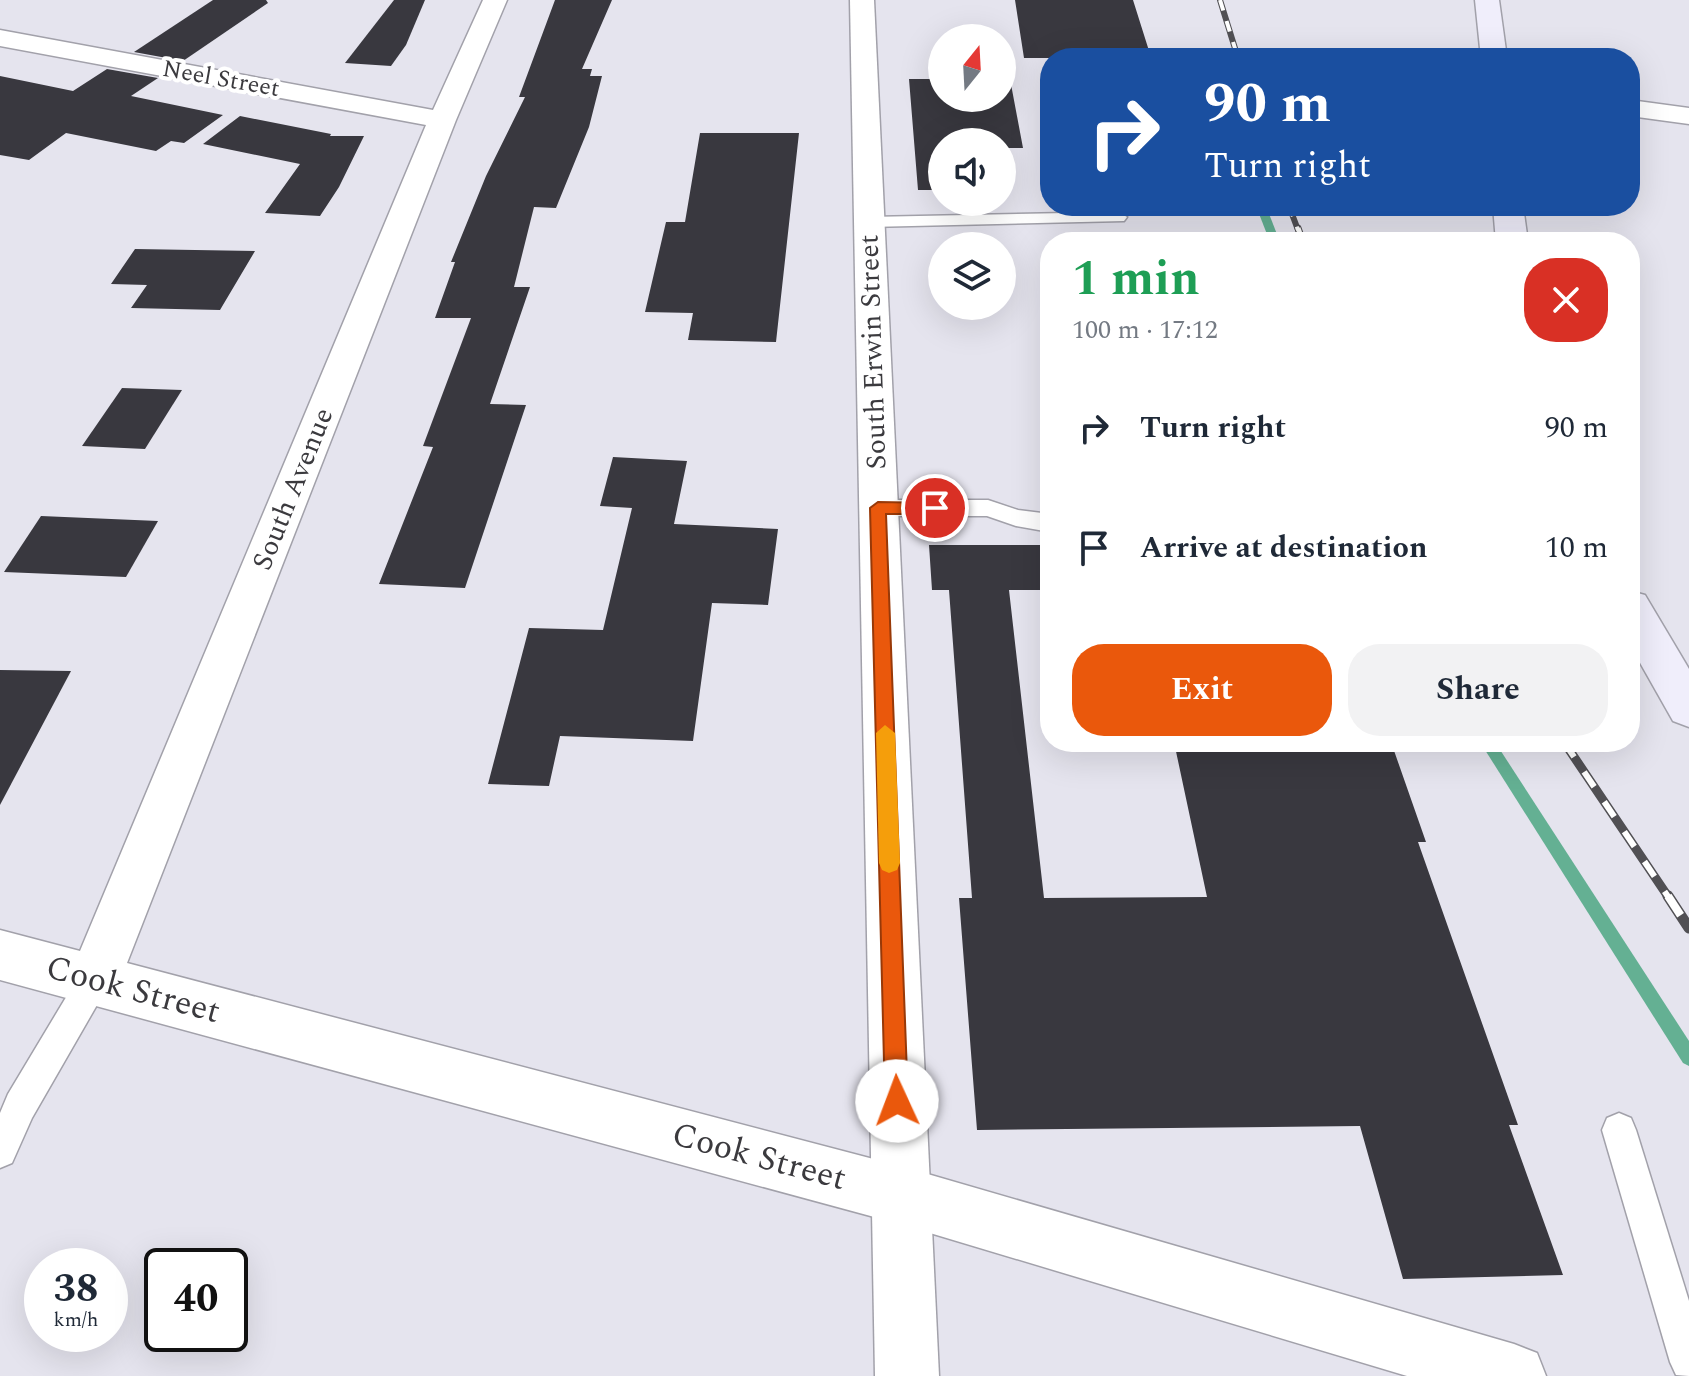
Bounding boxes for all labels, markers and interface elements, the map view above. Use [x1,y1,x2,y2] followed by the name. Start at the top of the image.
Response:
[928,24,1016,112] north arrow
[928,24,1016,320] map controls
[160,51,282,107] street label: Neel Street
[1204,62,1331,147] text: 90 m
[1072,80,1176,184] icon: right
[928,128,1016,216] button: sound
[1204,139,1371,194] text: Turn right
[928,232,1016,320] button: layers
[847,234,899,470] street label: South Erwin Street
[1072,243,1200,316] text: 1 min
[1524,258,1608,342] button: close
[1072,310,1218,350] text: 100 m · 17:12
[241,401,345,577] street label: South Avenue
[1140,405,1286,451] text: Turn right
[1545,405,1608,451] text: 90 m
[1072,406,1116,450] icon: right
[901,474,969,542] pin
[913,486,957,530] icon: arrive
[1140,525,1427,571] text: Arrive at destination
[1545,525,1608,571] text: 10 m
[1072,526,1116,570] icon: arrive
[1072,644,1332,736] button: Exit
[1348,644,1608,736] button: Share
[40,942,226,1038] street label: Cook Street
[855,1059,939,1143] position arrow
[666,1109,852,1205] street label: Cook Street
[144,1248,248,1352] speed limit sign: 40
[54,1259,98,1320] text: 38
[54,1305,99,1335] text: km/h

